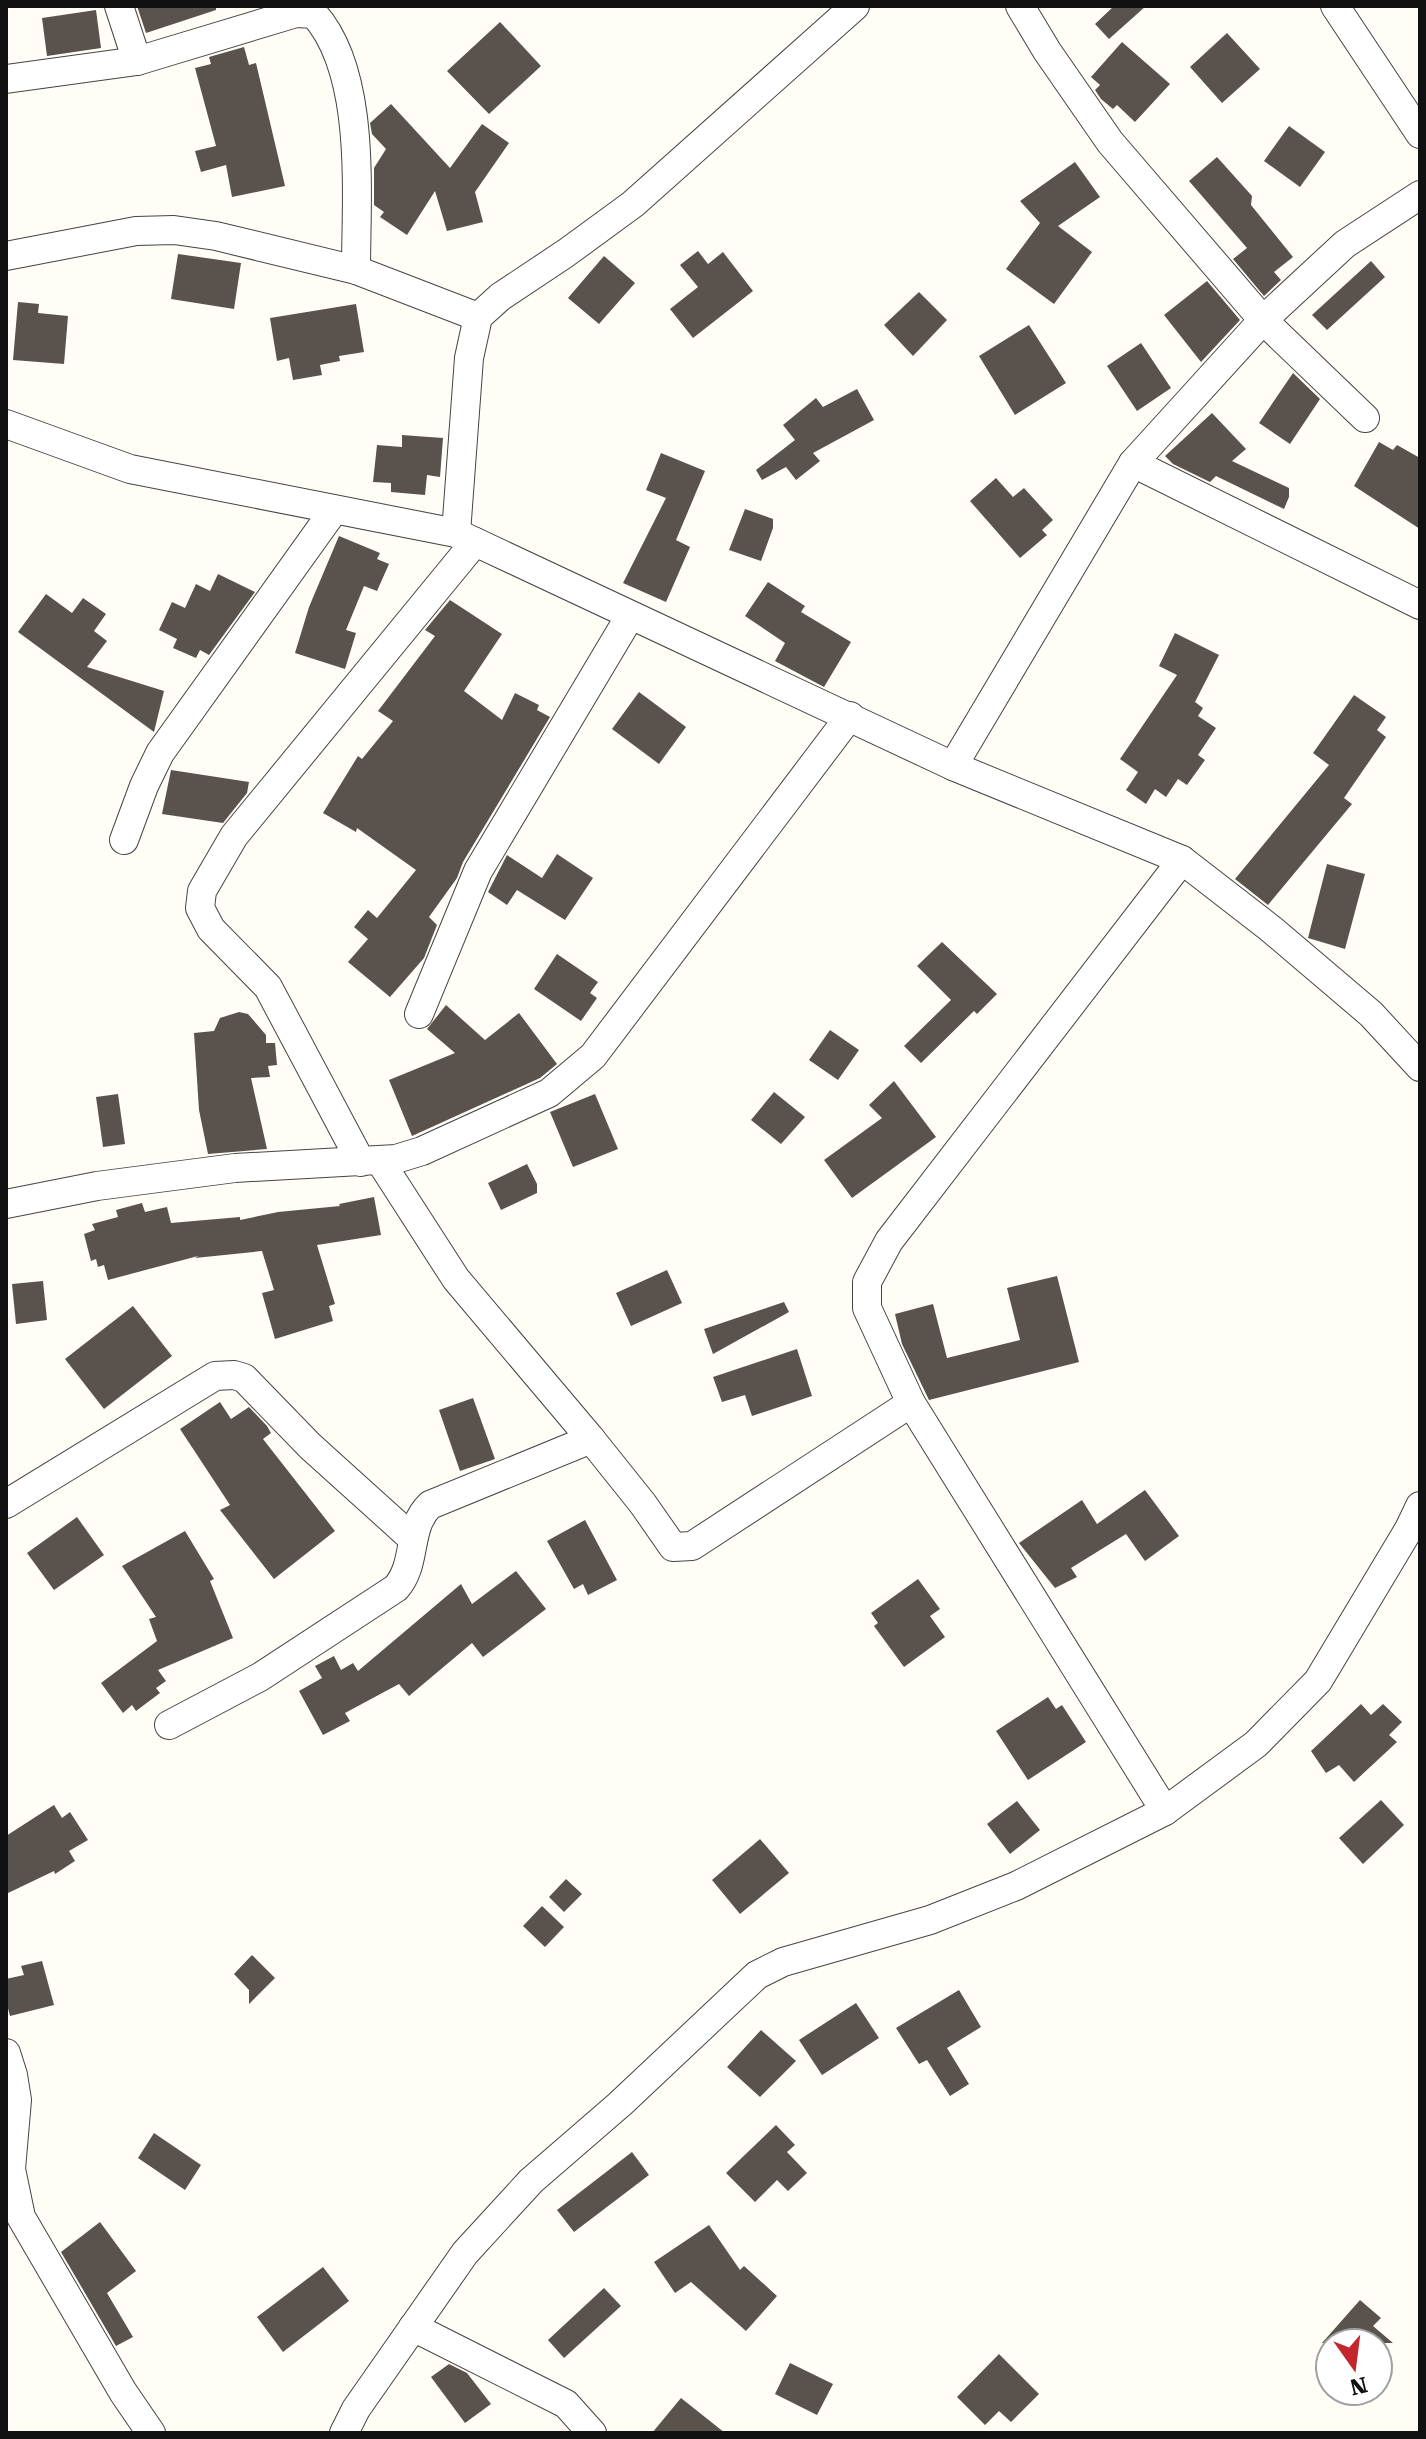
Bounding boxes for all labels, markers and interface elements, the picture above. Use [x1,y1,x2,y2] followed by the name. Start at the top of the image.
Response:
[1314,2327,1394,2407] north arrow
[1347,2372,1370,2400] text: N

